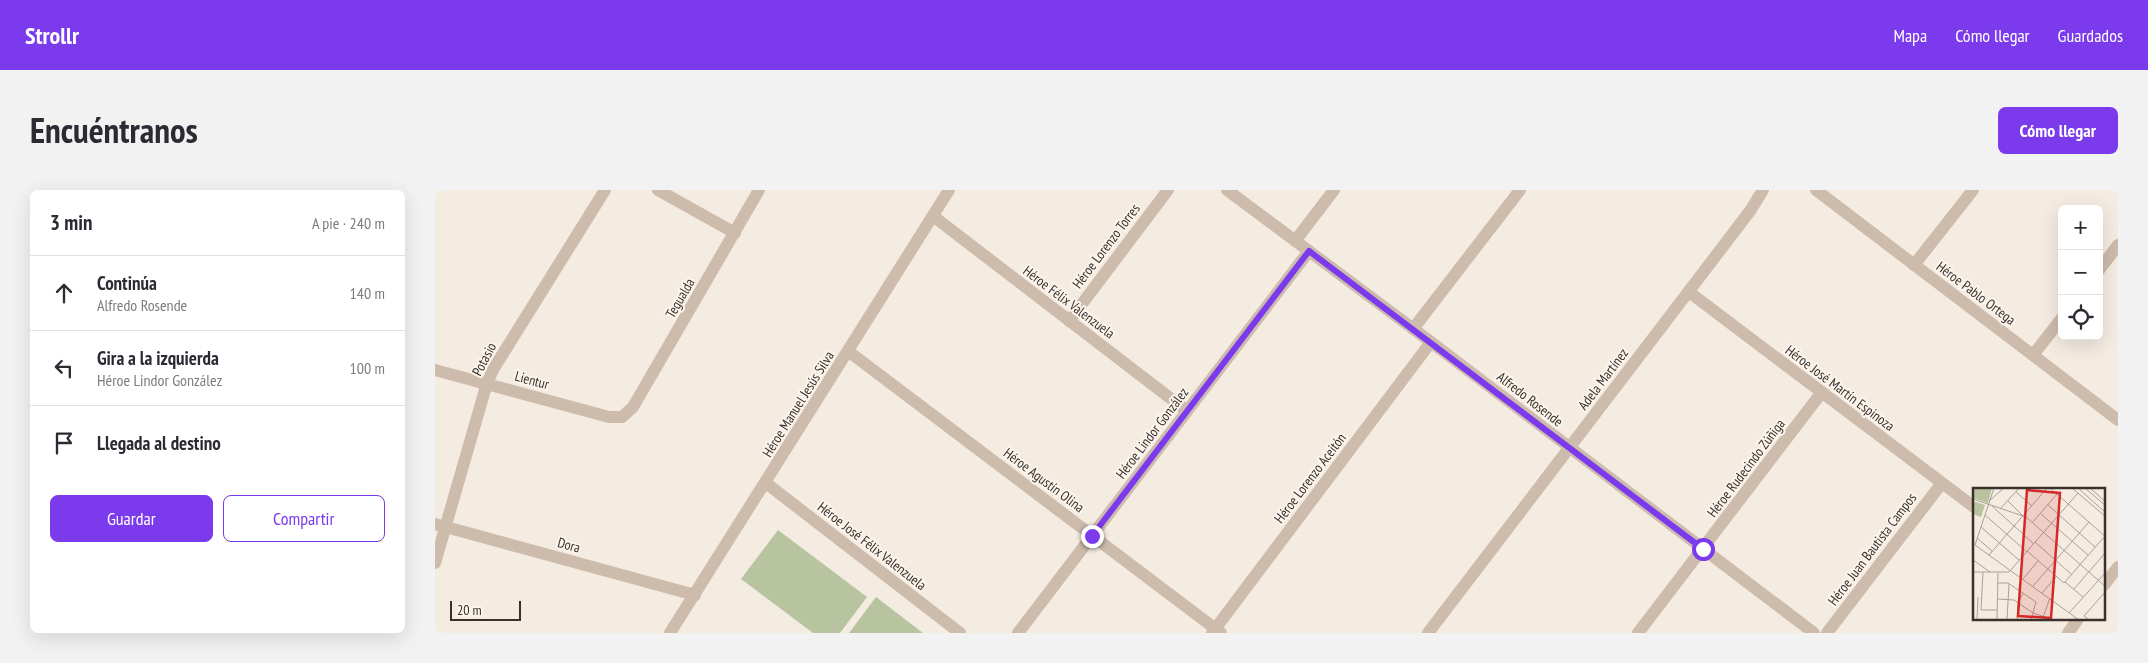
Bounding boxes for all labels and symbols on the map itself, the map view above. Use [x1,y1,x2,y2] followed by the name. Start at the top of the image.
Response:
[1068,200,1144,292] street label: Héroe Lorenzo Torres
[1933,257,2019,329] street label: Héroe Pablo Ortega
[1020,262,1118,342] street label: Héroe Félix Valenzuela
[661,275,699,321] street label: Tegualda
[468,339,500,379] street label: Potasio
[1782,341,1898,435] street label: Héroe José Martín Espinoza
[1574,345,1632,413] street label: Adela Martínez
[758,348,838,460] street label: Héroe Manuel Jesús Silva
[513,367,551,393] street label: Lientur
[1493,368,1567,431] street label: Alfredo Rosende
[1112,384,1192,482] street label: Héroe Lindor González
[1703,415,1789,521] street label: Héroe Rudecindo Zúñiga
[1270,429,1350,527] street label: Héroe Lorenzo Aceitón
[1000,444,1088,516] street label: Héroe Agustín Olina
[1973,488,2105,620] inset map
[1824,489,1920,609] street label: Héroe Juan Bautista Campos
[814,498,930,594] street label: Héroe José Félix Valenzuela
[1081,525,1104,548] route end
[556,533,582,557] street label: Dora
[1692,538,1715,561] route start
[450,598,521,621] scale bar

